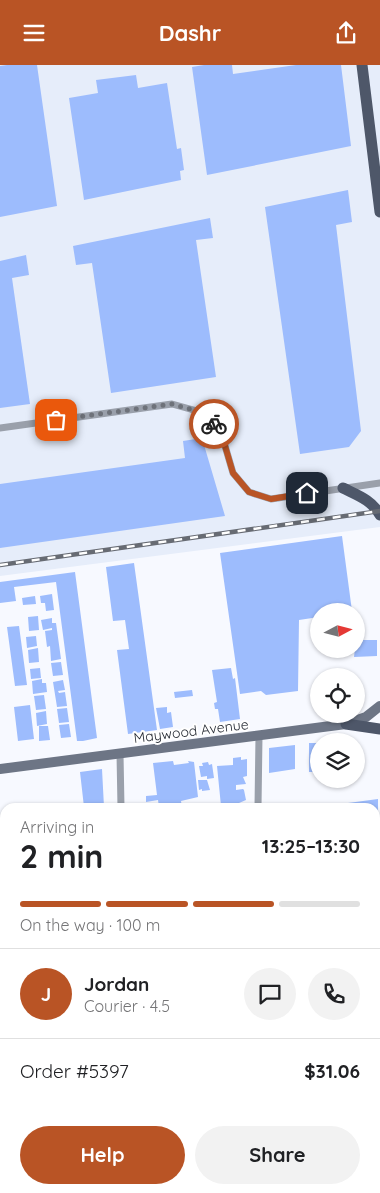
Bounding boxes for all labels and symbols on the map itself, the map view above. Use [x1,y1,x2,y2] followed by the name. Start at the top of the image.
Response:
[35,399,77,441] pin
[189,399,239,449] courier
[286,472,328,514] pin
[310,603,365,657] north arrow
[133,715,250,747] street label: Maywood Avenue

